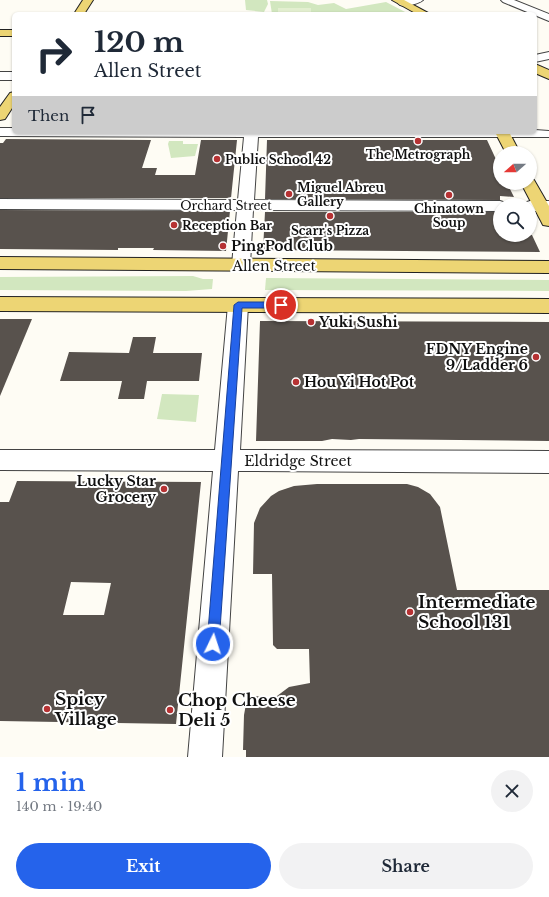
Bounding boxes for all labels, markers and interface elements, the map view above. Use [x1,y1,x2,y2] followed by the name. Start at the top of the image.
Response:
[94,25,184,60] text: 120 m
[28,28,80,80] icon: right
[94,60,202,82] text: Allen Street
[77,104,99,126] icon: arrive
[28,106,69,125] text: Then
[413,136,423,146] marker: The Metrograph
[493,146,537,190] north arrow
[493,146,537,242] map controls
[366,147,471,162] place label: The Metrograph
[225,152,331,167] place label: Public School 42
[212,154,222,164] marker: Public School 42
[297,180,385,209] place label: Miguel Abreu Gallery
[284,189,294,199] marker: Miguel Abreu Gallery
[444,190,454,200] marker: Chinatown Soup
[180,198,272,213] street label: Orchard Street
[493,198,537,242] button: search
[414,201,484,230] place label: Chinatown Soup
[325,211,335,221] marker: Scarr's Pizza
[182,218,272,233] place label: Reception Bar
[169,220,179,230] marker: Reception Bar
[291,223,369,238] place label: Scarr's Pizza
[231,237,333,255] place label: PingPod Club
[218,241,228,251] marker: PingPod Club
[231,257,317,275] street label: Allen Street
[264,288,298,322] pin
[270,294,292,316] icon: arrive
[318,313,398,331] place label: Yuki Sushi
[306,317,316,327] marker: Yuki Sushi
[426,340,528,374] place label: FDNY Engine 9/Ladder 6
[531,352,541,362] marker: FDNY Engine 9/Ladder 6
[304,373,415,391] place label: Hou Yi Hot Pot
[291,377,301,387] marker: Hou Yi Hot Pot
[244,452,352,470] street label: Eldridge Street
[77,472,157,506] place label: Lucky Star Grocery
[159,484,169,494] marker: Lucky Star Grocery
[418,592,535,633] place label: Intermediate School 131
[405,607,415,617] marker: Intermediate School 131
[192,623,234,665] position arrow
[54,689,117,730] place label: Spicy Village
[178,690,296,731] place label: Chop Cheese Deli 5
[42,704,52,714] marker: Spicy Village
[165,705,175,715] marker: Chop Cheese Deli 5
[16,768,86,797] text: 1 min
[491,770,533,812] button: close
[16,798,102,815] text: 140 m · 19:40
[16,843,271,889] button: Exit
[279,843,533,889] button: Share

